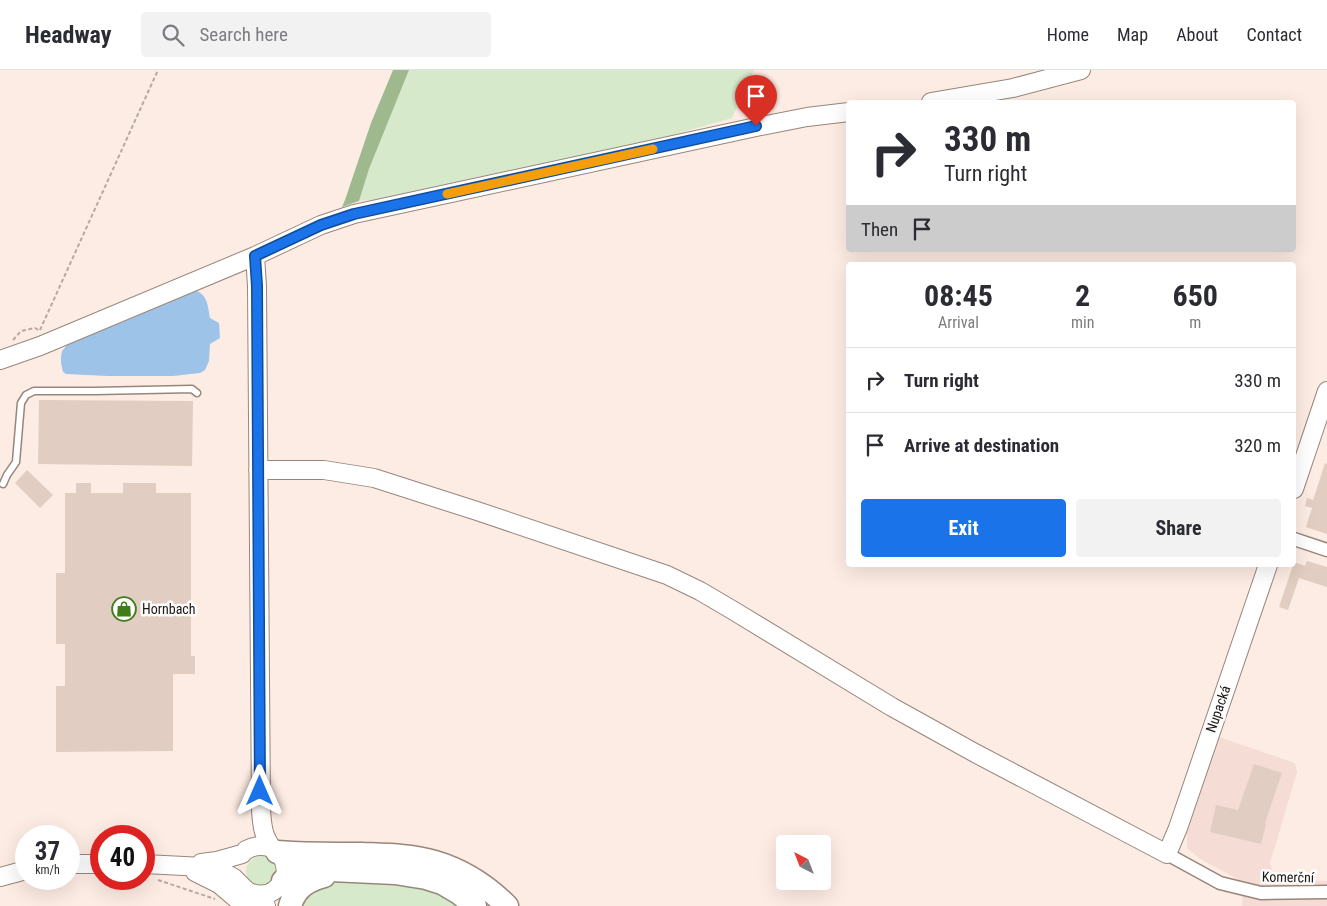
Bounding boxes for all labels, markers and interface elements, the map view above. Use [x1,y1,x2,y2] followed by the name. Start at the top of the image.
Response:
[141,12,491,57] search box
[25,21,111,49] text: Headway
[159,21,187,49] icon: search
[199,23,288,46] text: Search here
[1047,24,1089,45] text: Home
[1117,24,1148,45] text: Map
[1176,24,1218,45] text: About
[1246,24,1302,45] text: Contact
[735,75,777,126] pin
[742,82,770,110] icon: arrive
[944,119,1031,160] text: 330 m
[861,120,926,185] icon: right
[944,161,1027,186] text: Turn right
[908,215,936,243] icon: arrive
[861,218,898,241] text: Then
[924,278,993,313] text: 08:45
[1075,278,1090,313] text: 2
[1172,278,1218,313] text: 650
[938,313,979,332] text: Arrival
[1071,313,1094,332] text: min
[1189,313,1201,332] text: m
[861,366,889,394] icon: right
[904,369,979,392] text: Turn right
[1234,369,1281,392] text: 330 m
[861,431,889,459] icon: arrive
[904,434,1059,457] text: Arrive at destination
[1234,434,1281,457] text: 320 m
[861,499,1066,557] button: Exit
[1076,499,1281,557] button: Share
[111,596,137,622] shop icon: Hornbach
[142,601,196,617] place label: Hornbach
[1203,683,1233,735] street label: Nupacká
[233,764,285,816] position arrow
[90,825,155,890] speed limit sign: 40
[776,835,831,890] north arrow
[776,835,831,890] map controls
[35,837,60,866] text: 37
[35,863,60,877] text: km/h
[1262,869,1315,885] street label: Komerční

